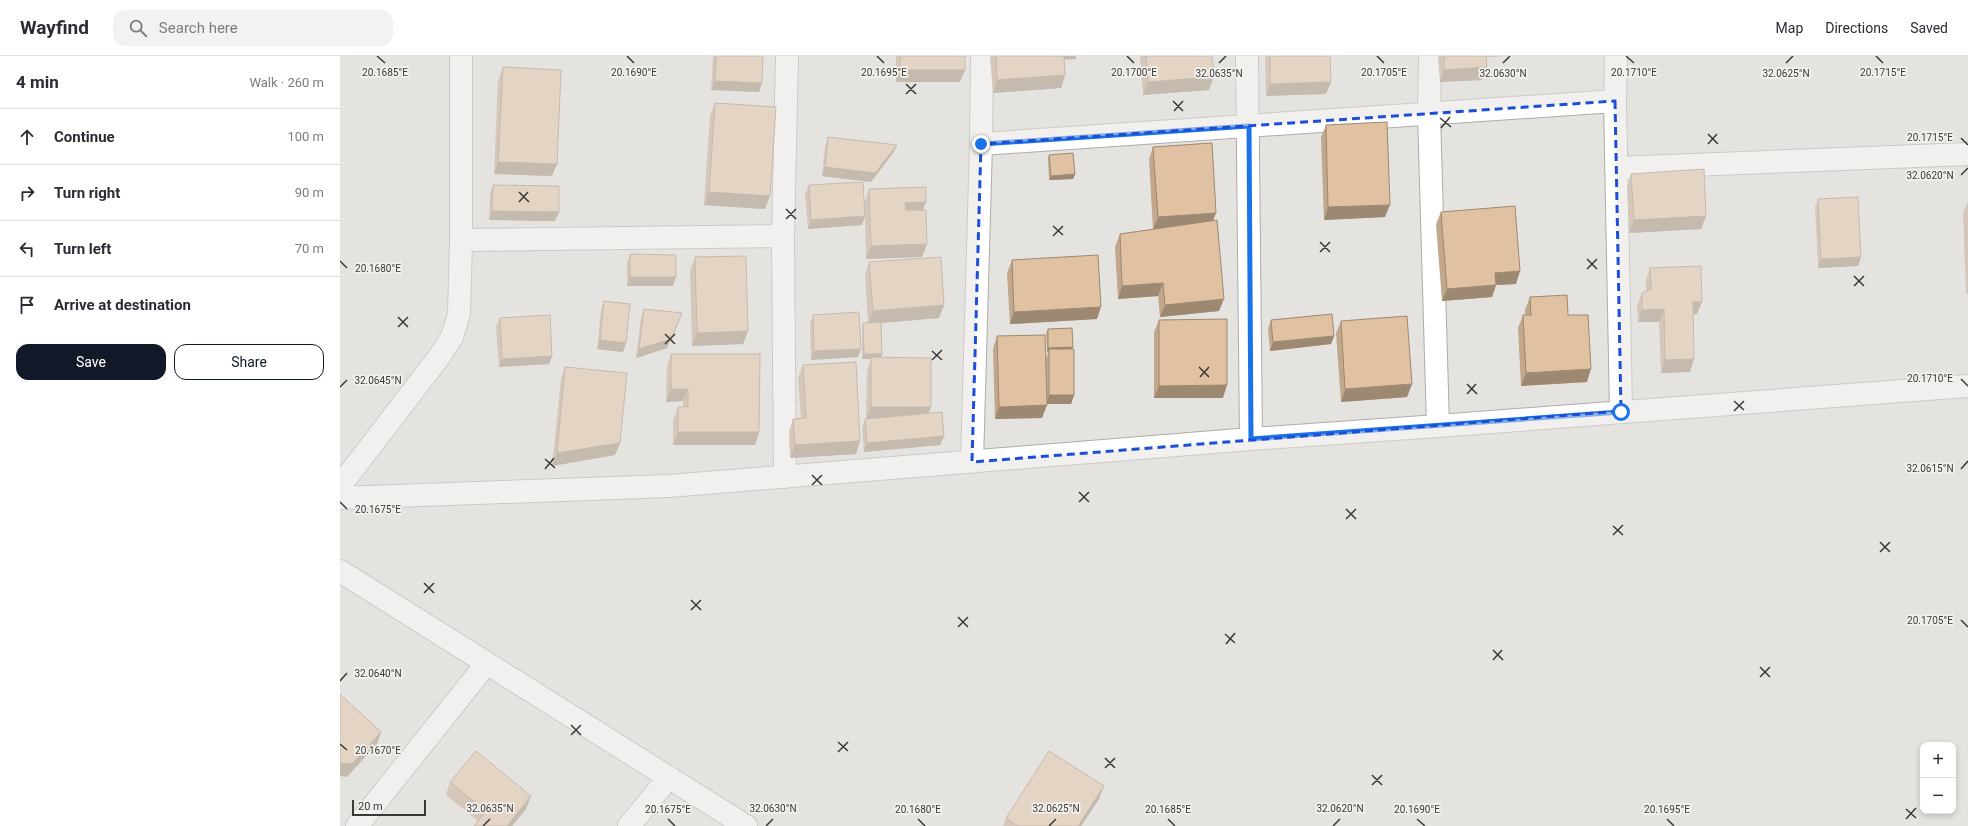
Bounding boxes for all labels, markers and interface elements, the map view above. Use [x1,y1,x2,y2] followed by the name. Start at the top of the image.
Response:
[113,10,393,46] search box
[20,16,89,39] text: Wayfind
[127,17,149,39] icon: search
[159,19,238,37] text: Search here
[1776,20,1803,36] text: Map
[1825,20,1888,36] text: Directions
[1910,20,1948,36] text: Saved
[362,67,408,78] text: 20.1685°E
[611,67,657,78] text: 20.1690°E
[861,67,907,78] text: 20.1695°E
[1111,67,1157,78] text: 20.1700°E
[1361,67,1407,78] text: 20.1705°E
[1611,67,1657,78] text: 20.1710°E
[1860,67,1906,78] text: 20.1715°E
[1195,68,1243,79] text: 32.0635°N
[1479,68,1527,79] text: 32.0630°N
[1762,68,1810,79] text: 32.0625°N
[16,72,59,92] text: 4 min
[249,75,324,90] text: Walk · 260 m
[16,126,38,148] icon: ahead
[54,128,115,146] text: Continue
[287,129,324,144] text: 100 m
[1907,132,1953,143] text: 20.1715°E
[972,135,990,153] route end
[1906,170,1954,181] text: 32.0620°N
[16,182,38,204] icon: right
[54,184,120,202] text: Turn right
[295,185,324,200] text: 90 m
[16,238,38,260] icon: left
[54,240,111,258] text: Turn left
[295,241,324,256] text: 70 m
[355,263,401,274] text: 20.1680°E
[16,294,38,316] icon: arrive
[54,296,191,314] text: Arrive at destination
[16,344,166,380] button: Save
[174,344,324,380] button: Share
[1907,373,1953,384] text: 20.1710°E
[354,375,402,386] text: 32.0645°N
[1612,403,1630,421] route start
[1906,463,1954,474] text: 32.0615°N
[355,504,401,515] text: 20.1675°E
[1907,615,1953,626] text: 20.1705°E
[354,668,402,679] text: 32.0640°N
[1920,742,1956,814] map controls
[1920,742,1956,778] button: +
[355,745,401,756] text: 20.1670°E
[1920,778,1956,814] button: −
[352,798,426,817] scale bar
[358,800,383,813] text: 20 m
[466,803,514,814] text: 32.0635°N
[749,803,797,814] text: 32.0630°N
[1032,803,1080,814] text: 32.0625°N
[1316,803,1364,814] text: 32.0620°N
[645,804,691,815] text: 20.1675°E
[895,804,941,815] text: 20.1680°E
[1145,804,1191,815] text: 20.1685°E
[1394,804,1440,815] text: 20.1690°E
[1644,804,1690,815] text: 20.1695°E

